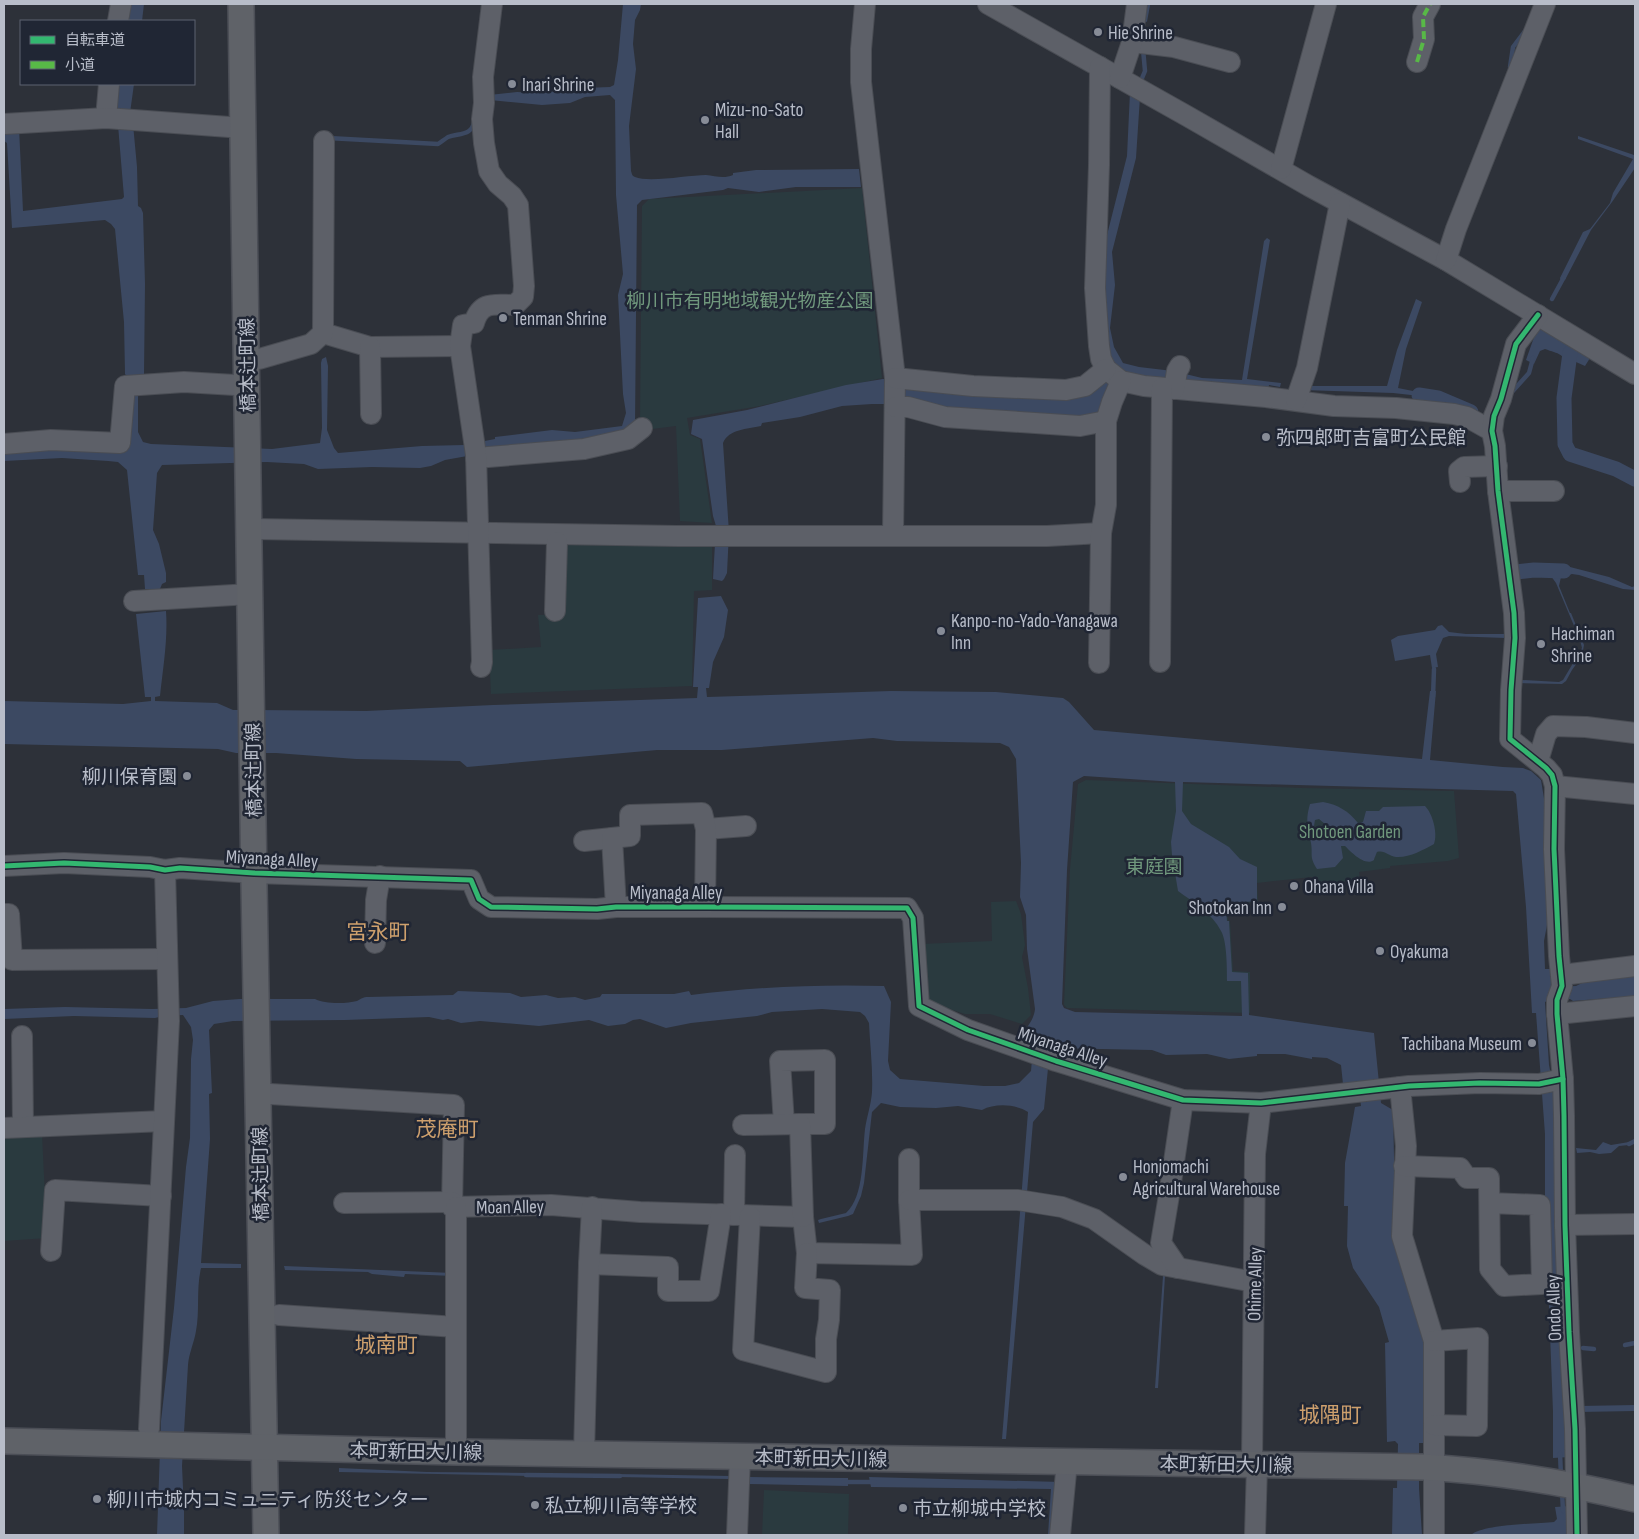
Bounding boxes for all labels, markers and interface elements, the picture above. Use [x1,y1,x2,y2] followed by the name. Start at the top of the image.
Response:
[20,20,195,85] legend
[1108,22,1173,45] place label: Hie Shrine
[1092,26,1104,38] marker: Hie Shrine
[65,31,125,50] text: 自転車道
[65,56,95,75] text: 小道
[522,74,594,97] place label: Inari Shrine
[506,78,518,90] marker: Inari Shrine
[715,99,803,144] place label: Mizu-no-Sato Hall
[699,114,711,126] marker: Mizu-no-Sato Hall
[626,290,874,313] park label: 柳川市有明地域観光物産公園
[513,308,607,331] place label: Tenman Shrine
[497,312,509,324] marker: Tenman Shrine
[236,317,261,413] street label: 橋本辻町線
[1276,427,1466,450] place label: 弥四郎町吉富町公民館
[1260,431,1272,443] marker: 弥四郎町吉富町公民館
[951,610,1118,655] place label: Kanpo-no-Yado-Yanagawa Inn
[1551,623,1615,668] place label: Hachiman Shrine
[935,625,947,637] marker: Kanpo-no-Yado-Yanagawa Inn
[1535,638,1547,650] marker: Hachiman Shrine
[242,722,267,818] street label: 橋本辻町線
[82,766,177,789] place label: 柳川保育園
[181,770,193,782] marker: 柳川保育園
[1299,821,1401,844] park label: Shotoen Garden
[225,846,319,873] street label: Miyanaga Alley
[1125,856,1183,879] park label: 東庭園
[1304,876,1374,899] place label: Ohana Villa
[1288,880,1300,892] marker: Ohana Villa
[630,882,723,905] street label: Miyanaga Alley
[1188,897,1272,920] place label: Shotokan Inn
[1276,901,1288,913] marker: Shotokan Inn
[347,920,410,945] district label: 宮永町
[1390,941,1448,964] place label: Oyakuma
[1374,945,1386,957] marker: Oyakuma
[1015,1022,1111,1073] street label: Miyanaga Alley
[1401,1033,1522,1056] place label: Tachibana Museum
[1526,1037,1538,1049] marker: Tachibana Museum
[416,1117,479,1142] district label: 茂庵町
[249,1126,274,1222] street label: 橋本辻町線
[1132,1156,1280,1201] place label: Honjomachi Agricultural Warehouse
[1117,1171,1129,1183] marker: Honjomachi Agricultural Warehouse
[476,1195,545,1220] street label: Moan Alley
[1243,1246,1268,1321] street label: Ohime Alley
[1542,1274,1567,1342] street label: Ondo Alley
[355,1333,418,1358] district label: 城南町
[1299,1403,1362,1428] district label: 城隅町
[349,1440,483,1465] street label: 本町新田大川線
[754,1447,888,1472] street label: 本町新田大川線
[1159,1453,1293,1478] street label: 本町新田大川線
[107,1489,429,1512] place label: 柳川市城内コミュニティ防災センター
[91,1493,103,1505] marker: 柳川市城内コミュニティ防災センター
[545,1495,697,1518] place label: 私立柳川高等学校
[913,1498,1046,1521] place label: 市立柳城中学校
[529,1499,541,1511] marker: 私立柳川高等学校
[897,1502,909,1514] marker: 市立柳城中学校

